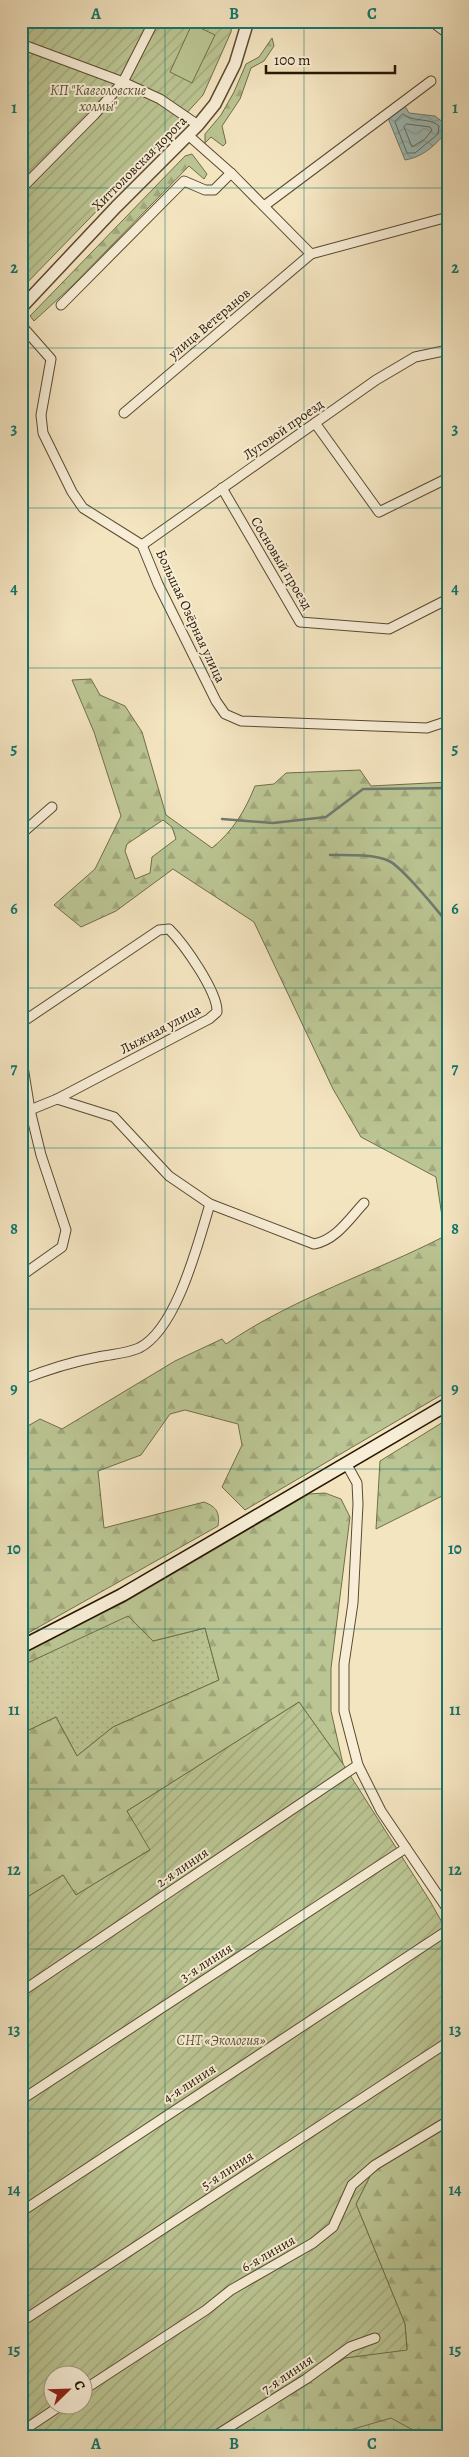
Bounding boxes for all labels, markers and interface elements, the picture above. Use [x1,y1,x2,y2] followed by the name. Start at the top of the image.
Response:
[90,3,102,25] text: A
[229,3,239,25] text: B
[367,3,377,25] text: C
[266,42,395,74] scale bar
[274,50,311,70] text: 100 m
[50,81,146,116] park label: КП "Кавголовские холмы"
[11,97,17,119] text: 1
[452,97,458,119] text: 1
[88,111,191,215] street label: Хиттоловская дорога
[10,257,18,279] text: 2
[451,257,459,279] text: 2
[164,283,255,364] street label: улица Ветеранов
[239,395,327,464] street label: Луговой проезд
[11,418,18,440] text: 3
[452,418,459,440] text: 3
[246,513,317,613] street label: Сосновый проезд
[151,546,230,687] street label: Большая Озёрная улица
[10,578,18,600] text: 4
[451,578,459,600] text: 4
[11,738,18,760] text: 5
[452,738,459,760] text: 5
[10,898,18,920] text: 6
[451,898,459,920] text: 6
[117,1000,204,1059] street label: Лыжная улица
[11,1058,18,1080] text: 7
[452,1058,459,1080] text: 7
[10,1218,18,1240] text: 8
[451,1218,459,1240] text: 8
[10,1378,18,1400] text: 9
[451,1378,459,1400] text: 9
[7,1538,21,1560] text: 10
[448,1538,462,1560] text: 10
[8,1699,20,1721] text: 11
[449,1699,461,1721] text: 11
[152,1843,212,1892] street label: 2-я линия
[7,1859,21,1881] text: 12
[448,1859,462,1881] text: 12
[176,1938,236,1986] street label: 3-я линия
[8,2019,20,2041] text: 13
[449,2019,461,2041] text: 13
[177,2031,266,2050] park label: СНТ «Экология»
[159,2059,219,2108] street label: 4-я линия
[197,2146,257,2194] street label: 5-я линия
[7,2179,21,2201] text: 14
[448,2179,462,2201] text: 14
[238,2230,299,2276] street label: 6-я линия
[8,2339,20,2361] text: 15
[449,2339,461,2361] text: 15
[258,2350,317,2399] street label: 7-я линия
[42,2364,92,2414] north arrow
[69,2377,90,2393] text: С
[90,2433,102,2455] text: A
[229,2433,239,2455] text: B
[367,2433,377,2455] text: C

